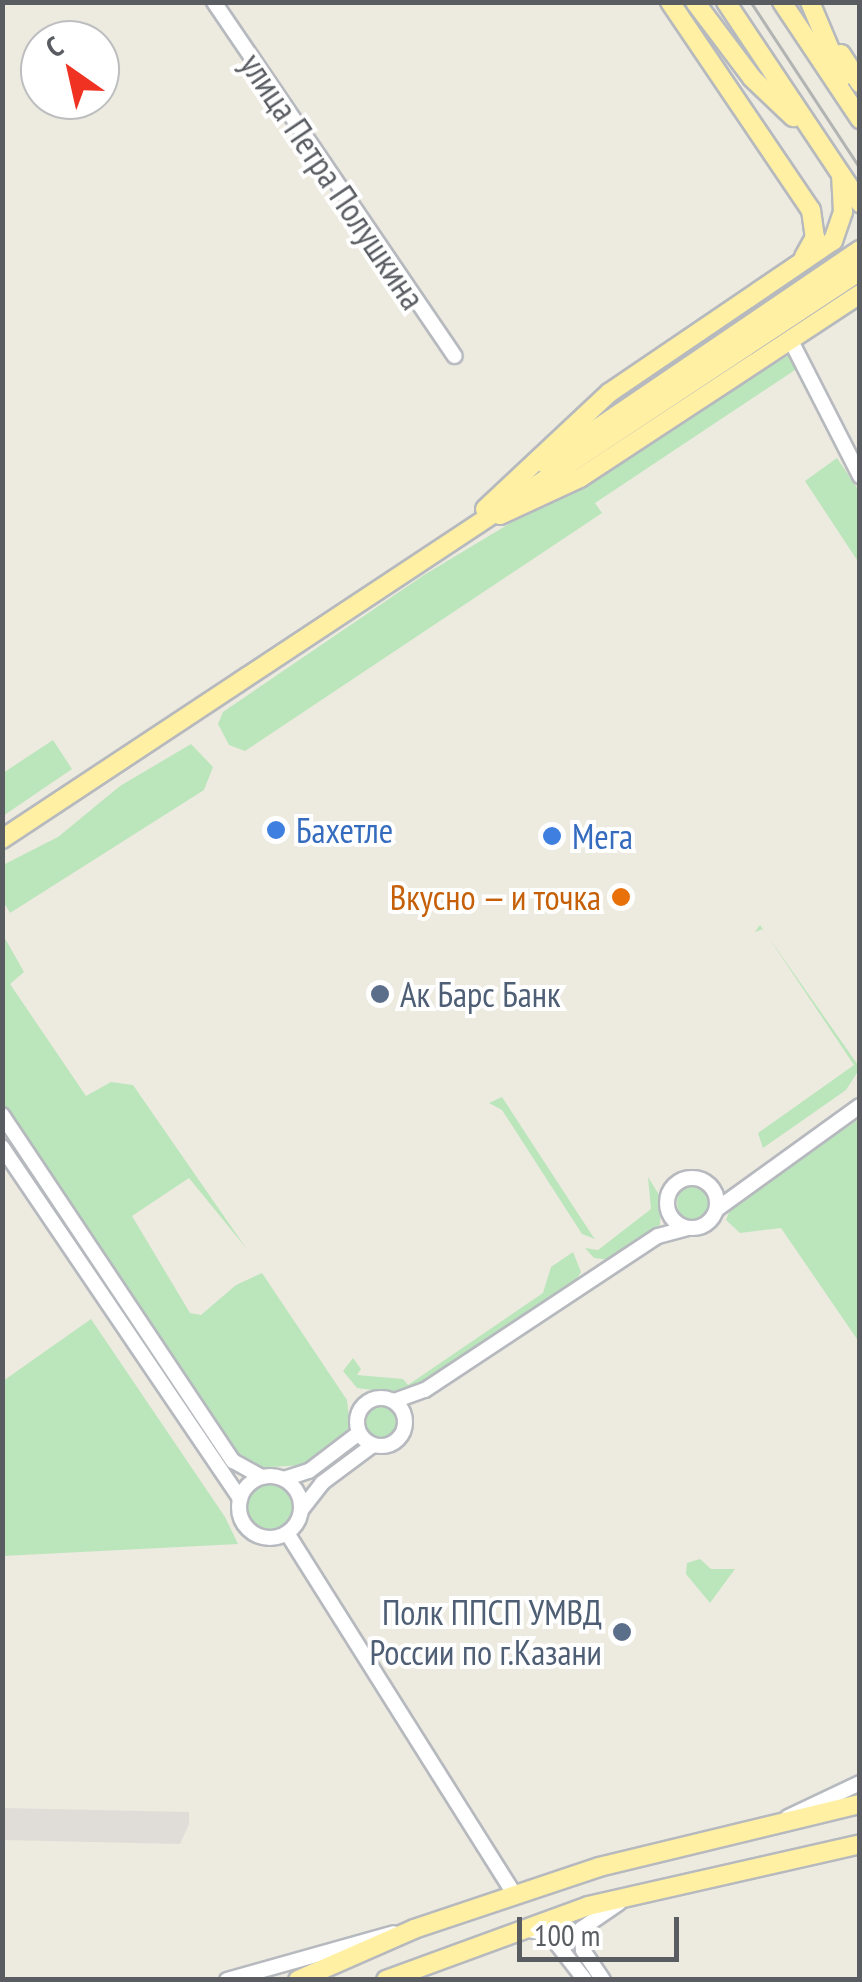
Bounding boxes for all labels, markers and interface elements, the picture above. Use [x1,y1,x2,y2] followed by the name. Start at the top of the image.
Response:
[20,20,120,120] north arrow
[38,27,70,65] text: С
[232,45,434,317] street label: улица Петра Полушкина
[296,809,393,851] place label: Бахетле
[572,815,633,857] place label: Мега
[265,819,287,841] marker: Бахетле
[541,825,563,847] marker: Мега
[387,876,601,918] place label: Вкусно — и точка
[610,886,632,908] marker: Вкусно — и точка
[400,973,561,1015] place label: Ак Барс Банк
[369,983,391,1005] marker: Ак Барс Банк
[370,1591,602,1673] place label: Полк ППСП УМВД России по г.Казани
[611,1621,633,1643] marker: Полк ППСП УМВД России по г.Казани
[522,1897,684,1959] scale bar
[534,1915,600,1954] text: 100 m

